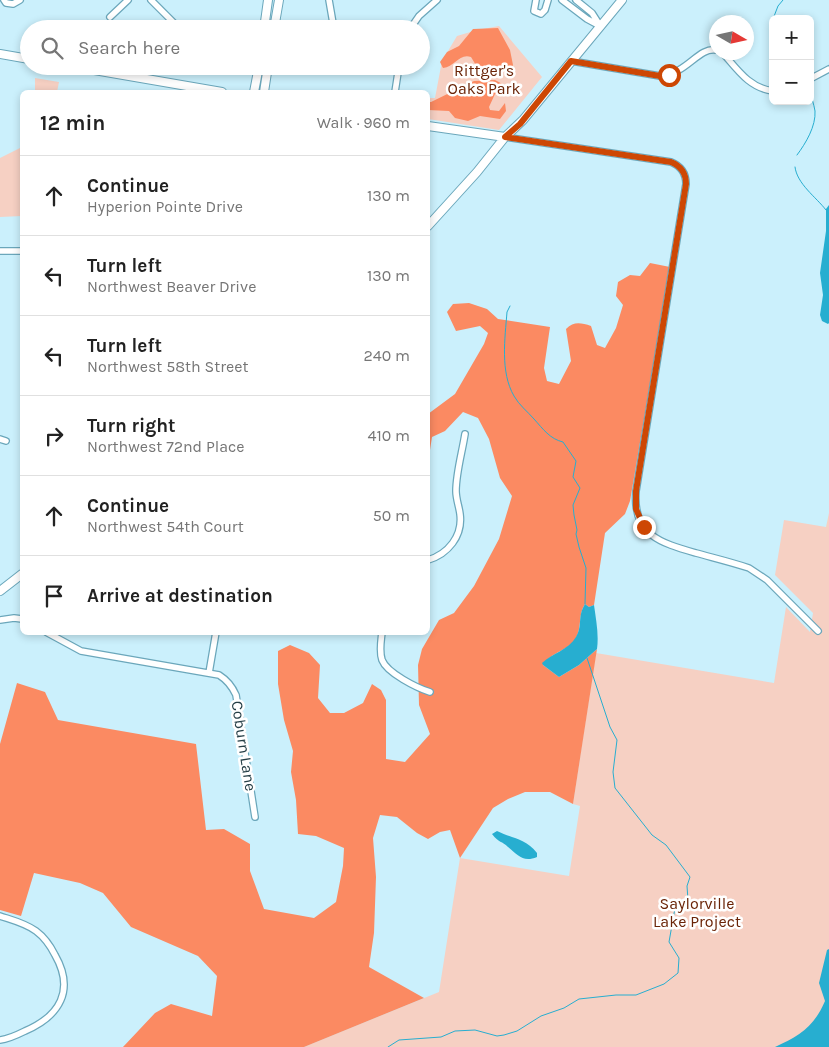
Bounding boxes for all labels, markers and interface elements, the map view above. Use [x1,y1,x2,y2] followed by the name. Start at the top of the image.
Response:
[709,15,754,60] north arrow
[769,15,814,105] map controls
[769,15,814,60] button: +
[20,20,430,75] search box
[38,34,66,62] icon: search
[78,37,180,59] text: Search here
[769,60,814,105] button: −
[448,61,520,98] park label: Rittger's Oaks Park
[658,64,681,87] route start
[40,111,105,135] text: 12 min
[317,113,410,132] text: Walk · 960 m
[87,175,169,197] text: Continue
[40,182,68,210] icon: ahead
[367,186,410,205] text: 130 m
[87,197,243,216] text: Hyperion Pointe Drive
[87,255,162,277] text: Turn left
[40,262,68,290] icon: left
[367,266,410,285] text: 130 m
[87,277,256,296] text: Northwest Beaver Drive
[87,335,162,357] text: Turn left
[40,342,68,370] icon: left
[364,346,410,365] text: 240 m
[87,357,248,376] text: Northwest 58th Street
[87,415,176,437] text: Turn right
[40,422,68,450] icon: right
[368,426,410,445] text: 410 m
[87,437,245,456] text: Northwest 72nd Place
[87,495,169,517] text: Continue
[40,502,68,530] icon: ahead
[373,506,410,525] text: 50 m
[633,516,656,539] route end
[87,517,244,536] text: Northwest 54th Court
[40,582,68,610] icon: arrive
[87,585,273,607] text: Arrive at destination
[227,700,261,792] street label: Coburn Lane
[653,894,741,931] park label: Saylorville Lake Project

